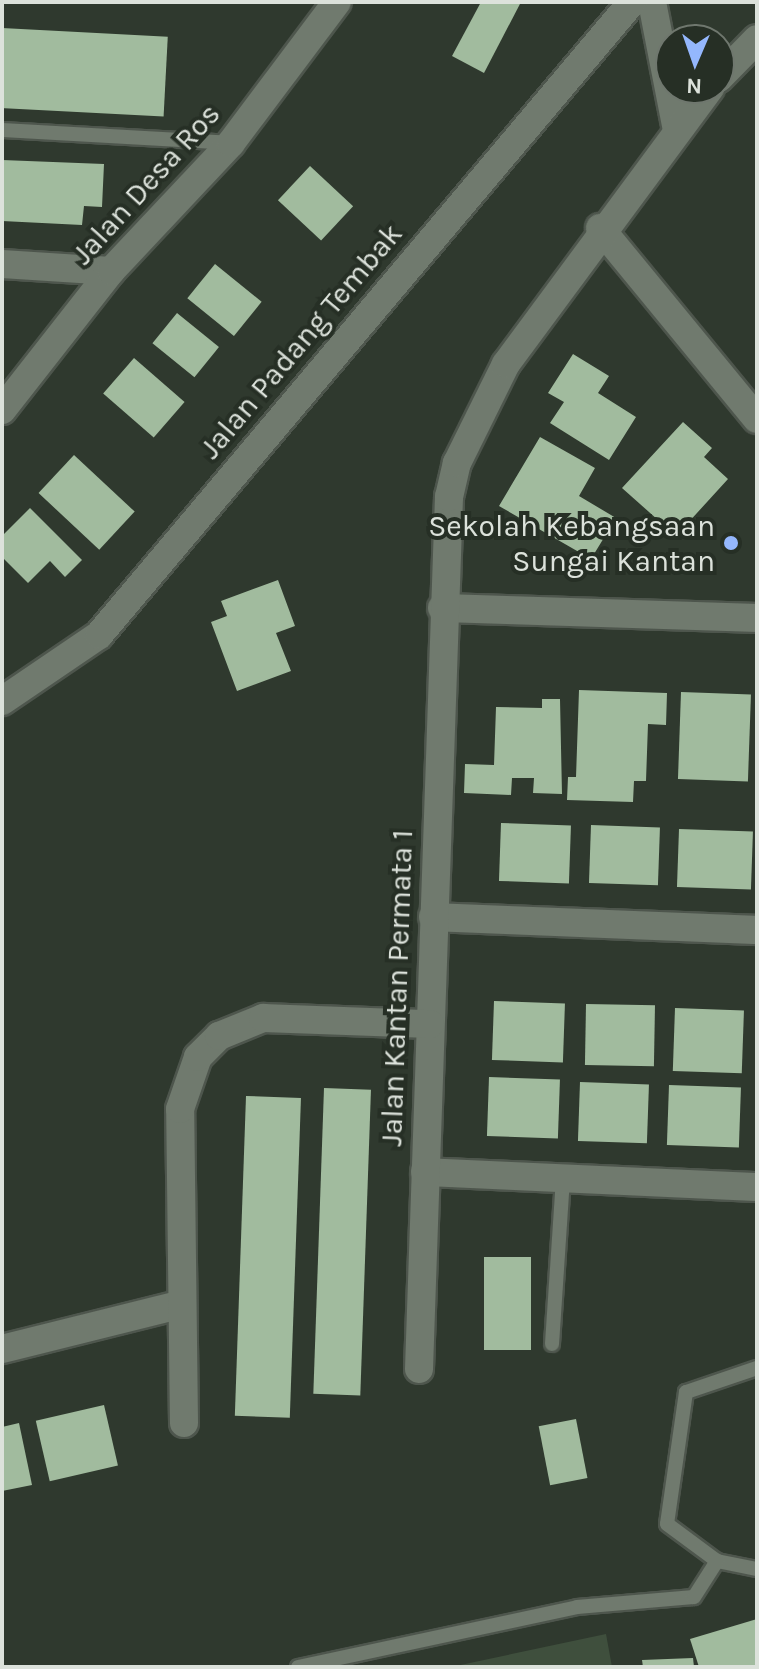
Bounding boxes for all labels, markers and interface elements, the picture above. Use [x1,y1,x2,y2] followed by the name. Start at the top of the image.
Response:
[655,24,735,104] north arrow
[686,73,703,99] text: N
[64,96,228,272] street label: Jalan Desa Ros
[192,216,410,466] street label: Jalan Padang Tembak
[428,508,715,578] place label: Sekolah Kebangsaan Sungai Kantan
[722,534,740,552] marker: Sekolah Kebangsaan Sungai Kantan
[373,829,421,1147] street label: Jalan Kantan Permata 1

